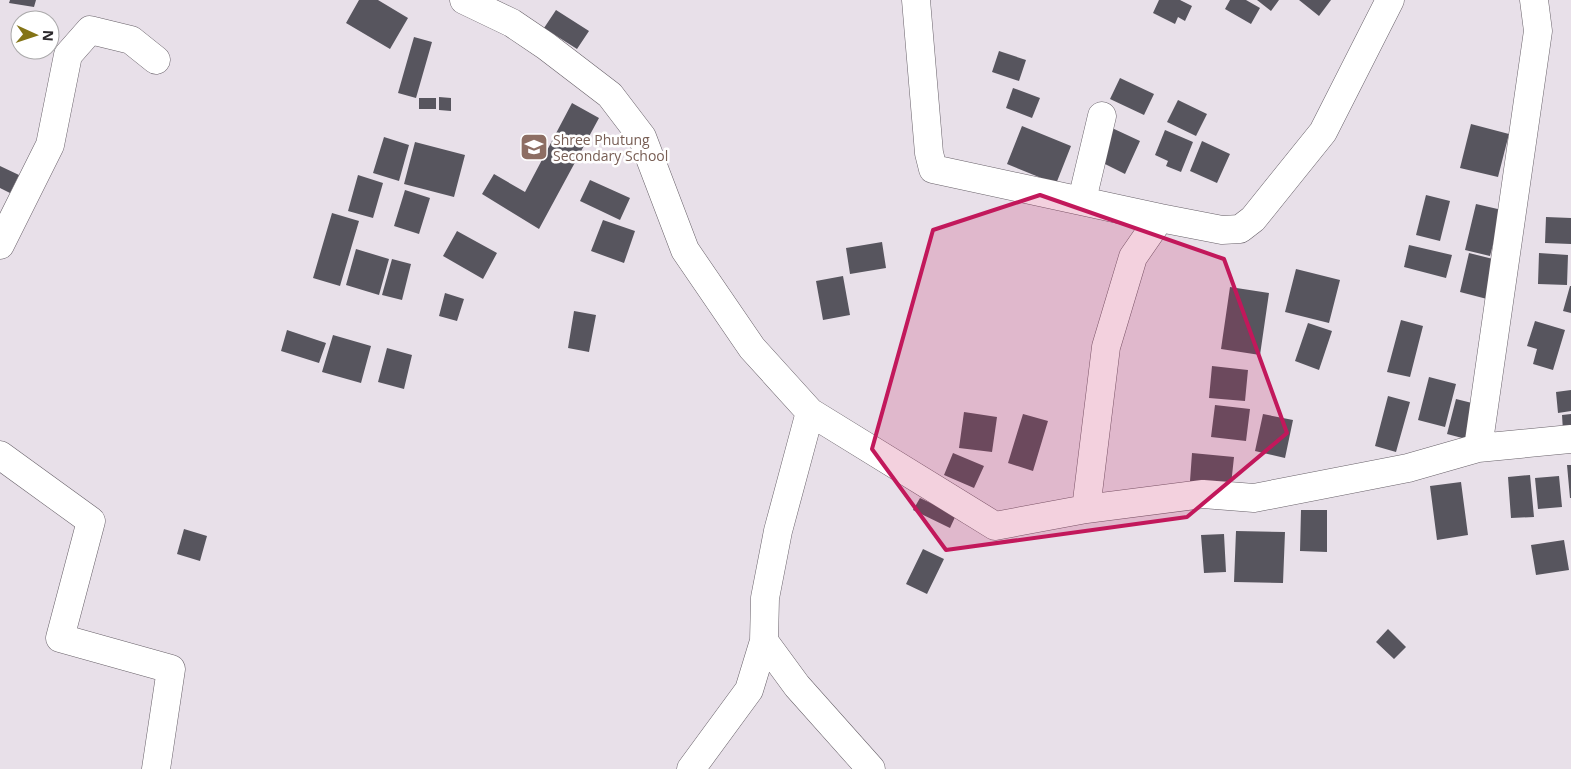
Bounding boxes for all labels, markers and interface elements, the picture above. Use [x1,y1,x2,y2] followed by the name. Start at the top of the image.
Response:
[10,10,60,60] north arrow
[39,30,58,42] text: N
[553,130,668,165] place label: Shree Phutung Secondary School
[519,132,549,162] school or university icon: Shree Phutung Secondary School

